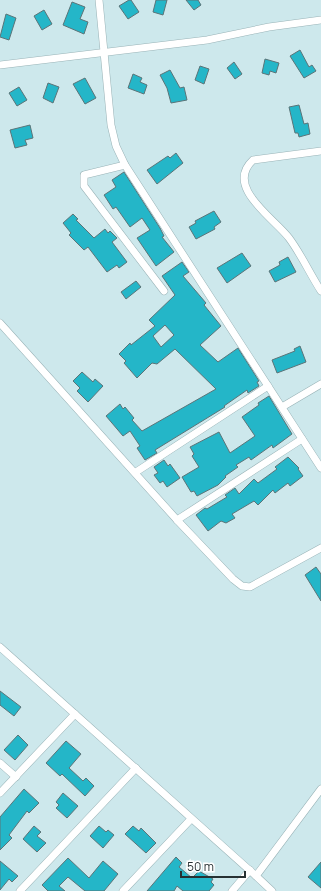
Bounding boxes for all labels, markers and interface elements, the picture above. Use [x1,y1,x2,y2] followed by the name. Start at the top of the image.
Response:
[181,853,245,879] scale bar
[187,858,214,875] text: 50 m

